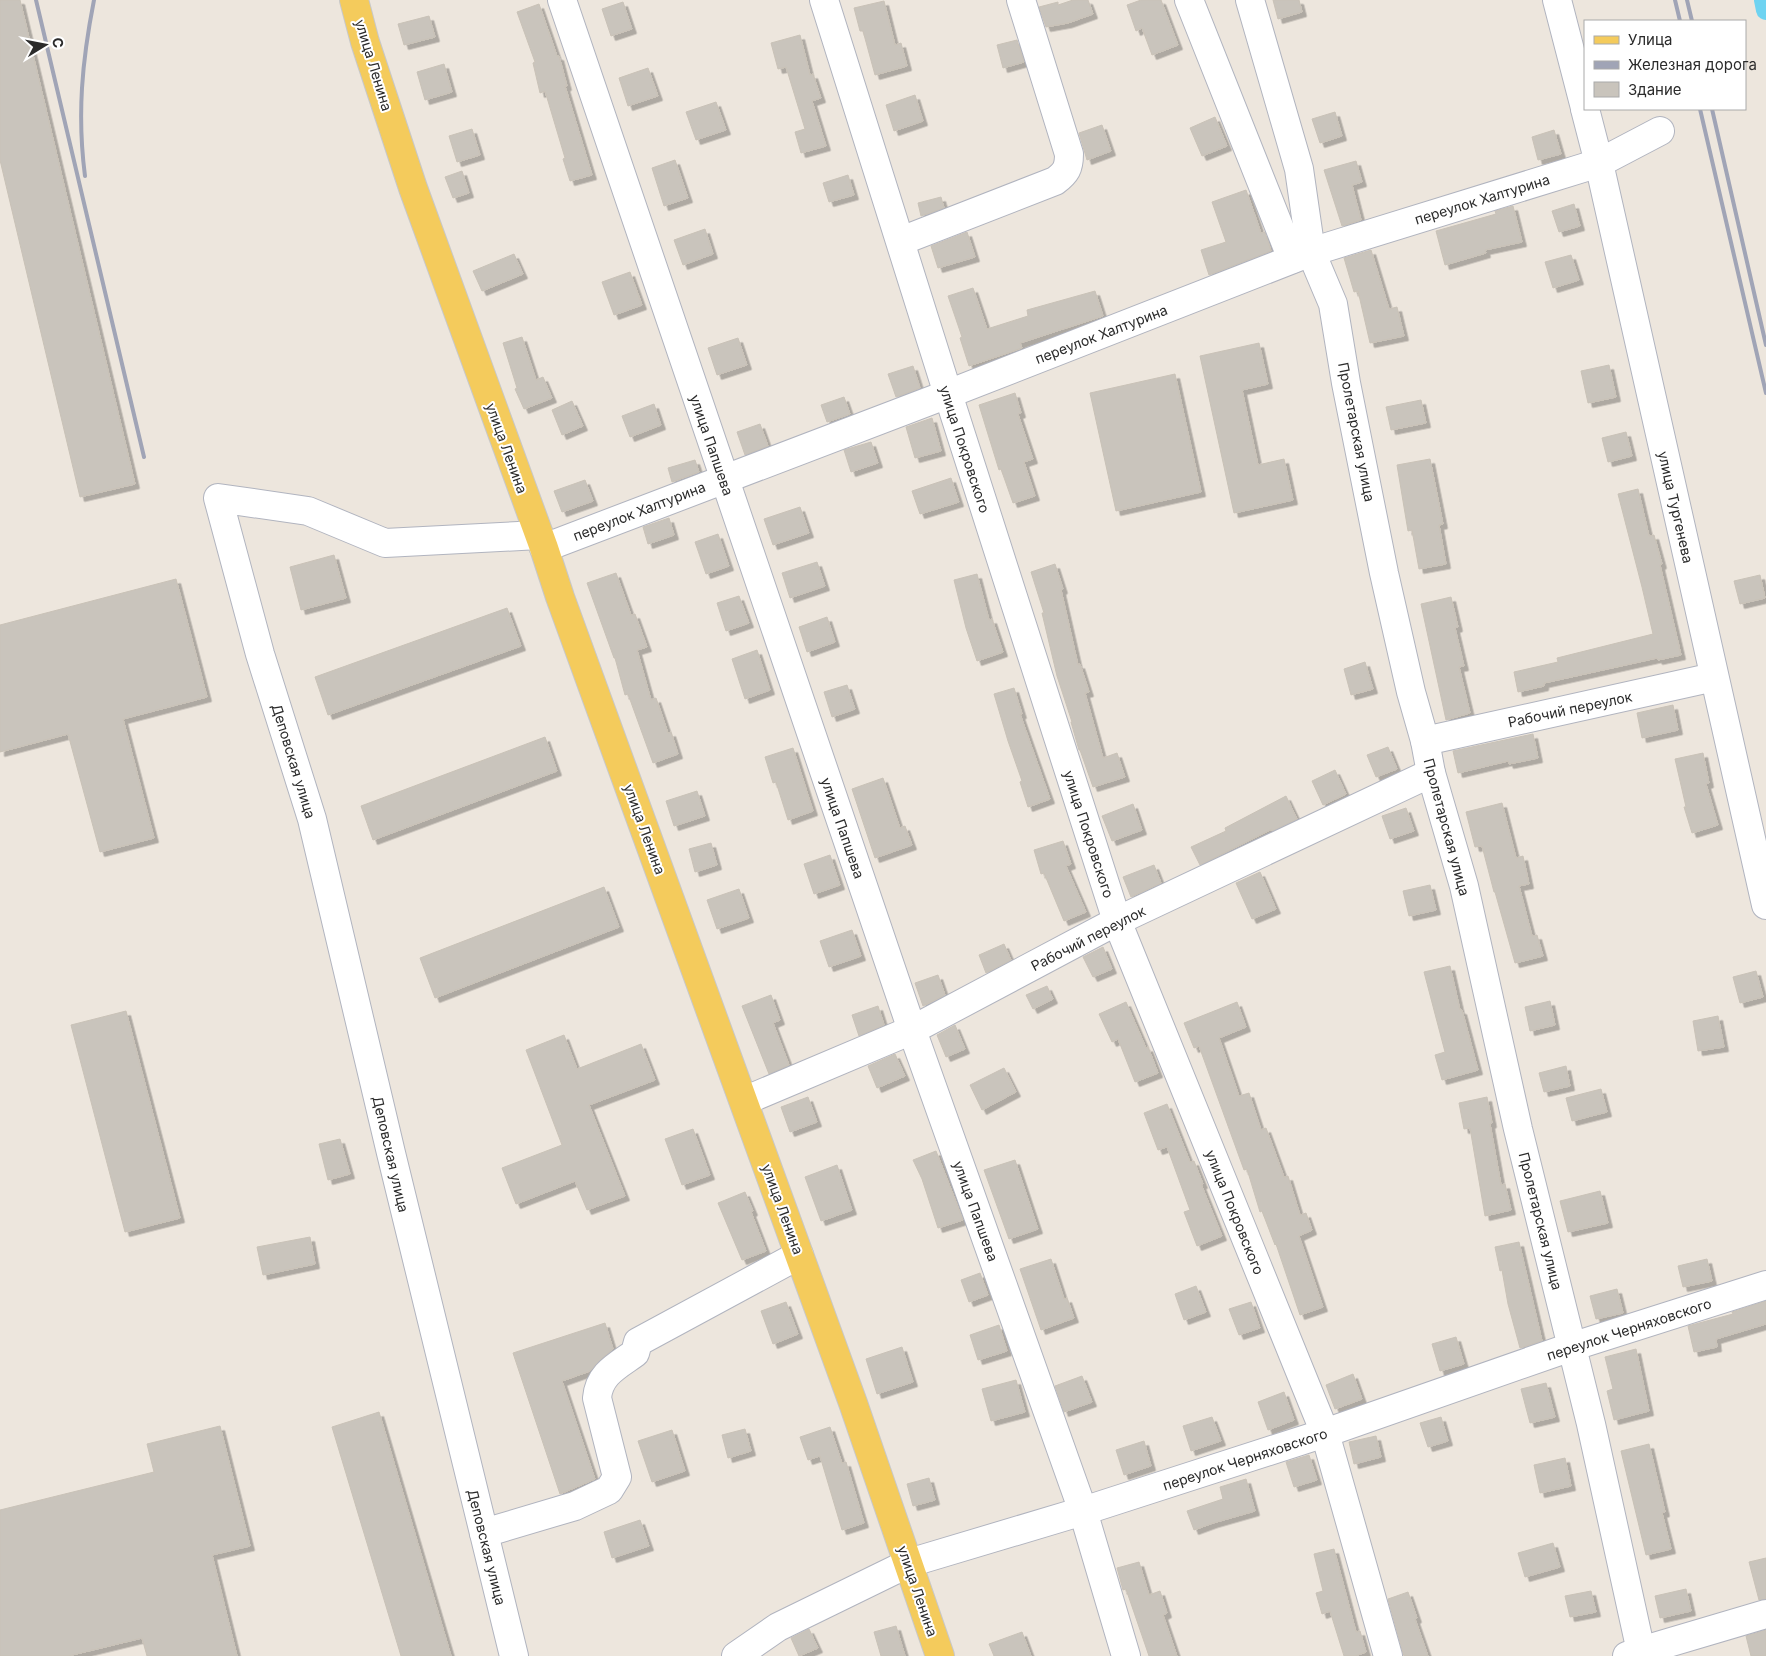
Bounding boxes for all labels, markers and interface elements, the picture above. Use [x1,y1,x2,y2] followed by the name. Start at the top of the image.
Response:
[352,17,396,113] street label: улица Ленина
[20,20,70,70] north arrow
[1584,20,1746,110] legend
[1628,30,1672,49] text: Улица
[49,36,68,49] text: С
[1628,55,1757,74] text: Железная дорога
[1628,80,1682,99] text: Здание
[1412,170,1552,228] street label: переулок Халтурина
[1032,301,1170,367] street label: переулок Халтурина
[1335,361,1379,503] street label: Пролетарская улица
[936,383,994,515] street label: улица Покровского
[687,392,737,498] street label: улица Папшева
[483,400,531,496] street label: улица Ленина
[1655,449,1697,565] street label: улица Тургенева
[570,478,708,544] street label: переулок Халтурина
[1506,687,1634,730] street label: Рабочий переулок
[268,702,320,820] street label: Деповская улица
[1420,756,1474,898] street label: Пролетарская улица
[1060,768,1118,900] street label: улица Покровского
[818,775,868,881] street label: улица Папшева
[621,781,669,877] street label: улица Ленина
[1028,902,1149,974] street label: Рабочий переулок
[369,1094,413,1214] street label: Деповская улица
[1202,1147,1268,1277] street label: улица Покровского
[1516,1150,1566,1292] street label: Пролетарская улица
[950,1158,1002,1264] street label: улица Папшева
[759,1161,807,1257] street label: улица Ленина
[1544,1294,1714,1364] street label: переулок Черняховского
[1160,1424,1330,1494] street label: переулок Черняховского
[464,1487,510,1607] street label: Деповская улица
[894,1543,942,1639] street label: улица Ленина

